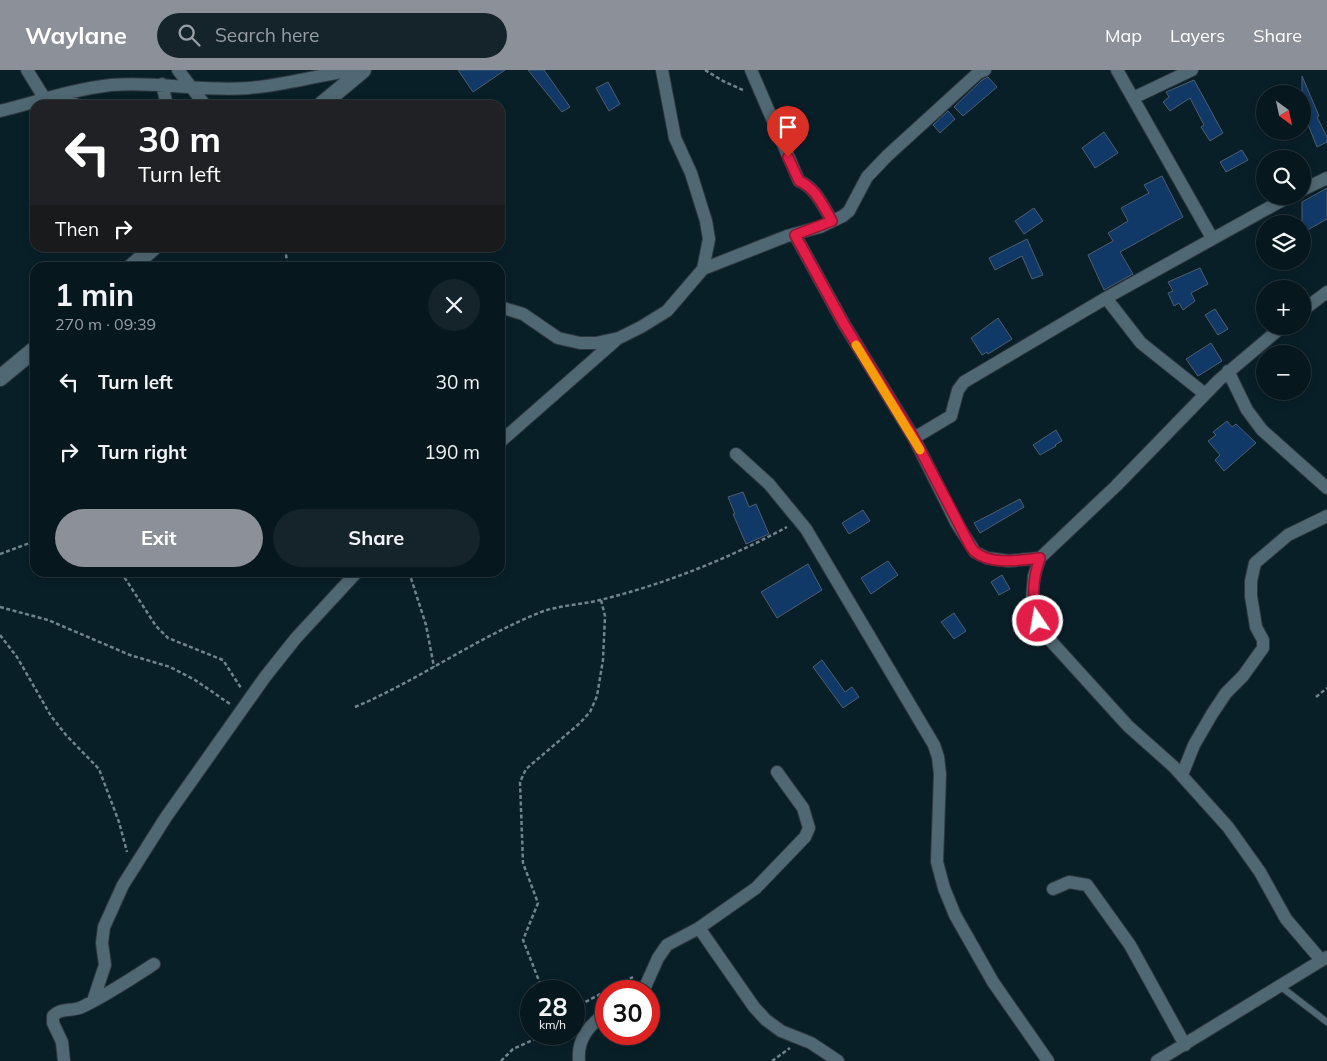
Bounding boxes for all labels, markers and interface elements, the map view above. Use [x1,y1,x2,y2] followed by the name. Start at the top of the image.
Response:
[157,13,507,58] search box
[25,20,127,50] text: Waylane
[175,21,203,49] icon: search
[215,23,319,47] text: Search here
[1105,24,1142,47] text: Map
[1170,24,1225,47] text: Layers
[1253,24,1302,47] text: Share
[1256,85,1311,140] north arrow
[1256,85,1311,400] map controls
[767,106,809,157] pin
[774,113,802,141] icon: arrive
[138,117,221,161] text: 30 m
[55,120,120,185] icon: left
[1256,150,1311,205] button: search
[138,160,221,188] text: Turn left
[109,215,137,243] icon: right
[1256,215,1311,270] button: layers
[55,217,99,241] text: Then
[55,276,134,314] text: 1 min
[428,279,480,331] button: close
[1256,280,1311,335] button: +
[55,314,156,334] text: 270 m · 09:39
[1256,345,1311,400] button: −
[55,368,83,396] icon: left
[98,370,173,394] text: Turn left
[436,370,480,394] text: 30 m
[55,438,83,466] icon: right
[98,440,187,464] text: Turn right
[424,440,480,464] text: 190 m
[55,509,263,567] button: Exit
[273,509,480,567] button: Share
[1011,594,1063,646] position arrow
[595,980,660,1045] speed limit sign: 30
[537,991,568,1022] text: 28
[539,1017,566,1032] text: km/h

